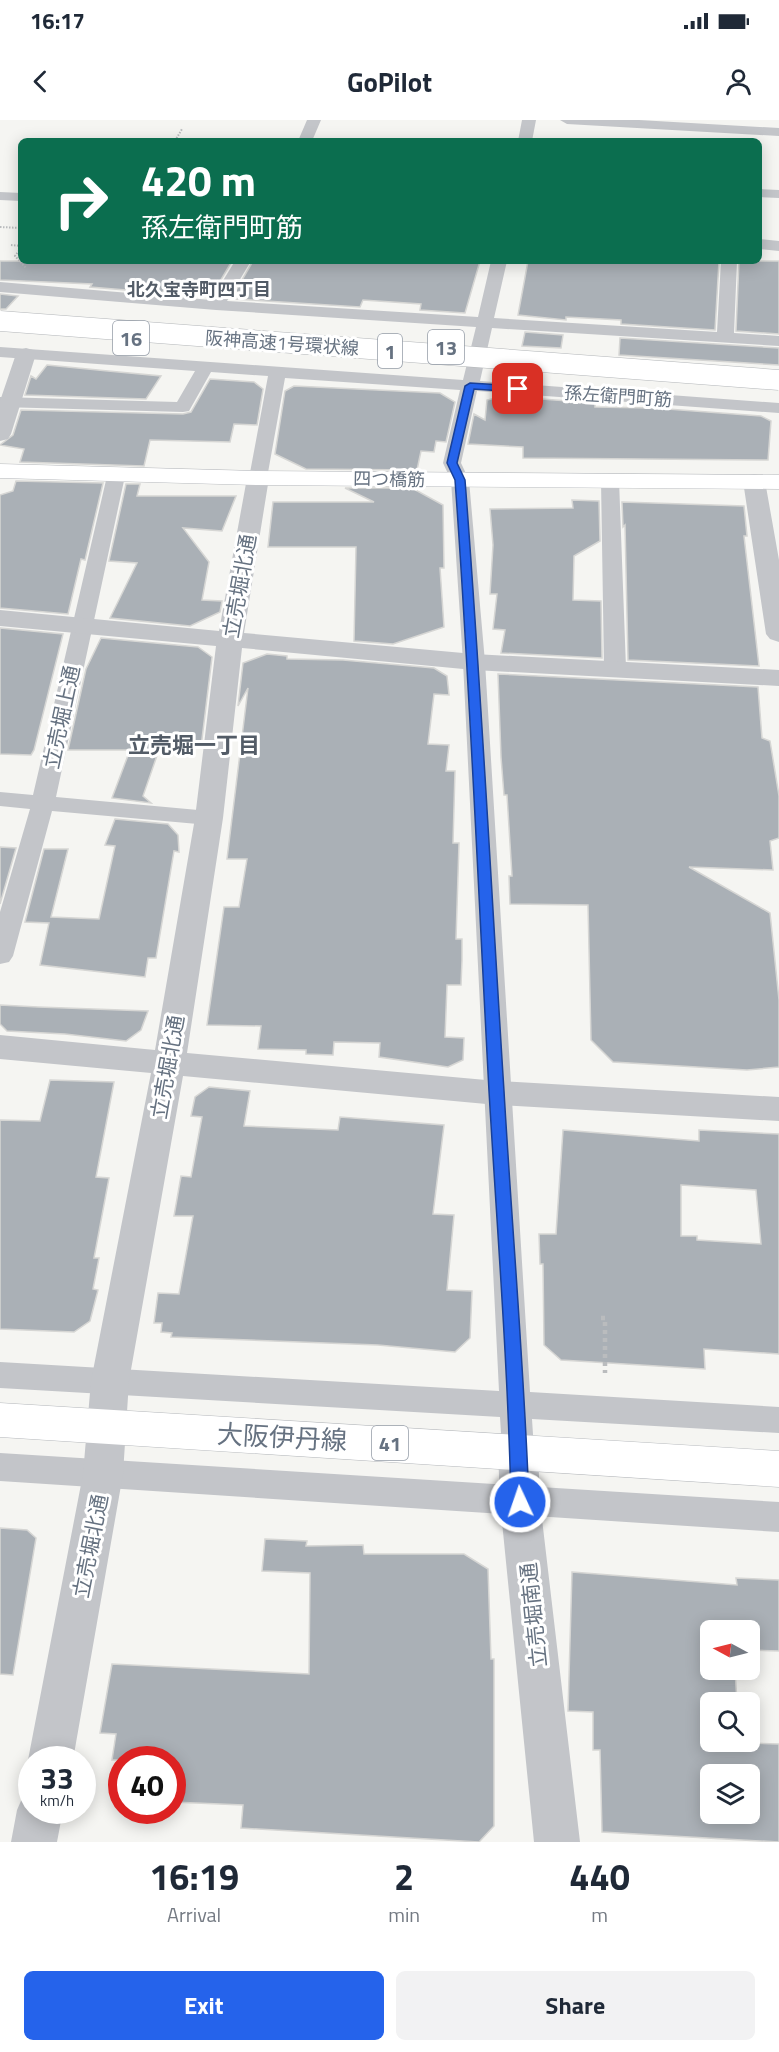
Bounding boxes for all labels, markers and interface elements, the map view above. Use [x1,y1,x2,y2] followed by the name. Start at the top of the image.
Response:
[30,4,85,38] text: 16:17
[347,61,432,102] text: GoPilot
[24,65,57,98] icon: back
[722,65,755,98] icon: person
[141,148,256,212] text: 420 m
[42,162,120,240] icon: right
[141,206,303,247] text: 孫左衛門町筋
[127,276,271,303] district label: 北久宝寺町四丁目
[113,321,149,355] road number: 16
[204,324,360,362] street label: 阪神高速1号環状線
[428,330,464,364] road number: 13
[378,334,402,368] road number: 1
[492,363,543,414] pin
[501,372,534,405] icon: arrive
[563,379,673,413] street label: 孫左衛門町筋
[353,465,425,493] street label: 四つ橋筋
[214,532,264,640] street label: 立売堀北通
[34,662,88,772] street label: 立売堀上通
[128,728,260,762] district label: 立売堀一丁目
[142,1013,192,1121] street label: 立売堀北通
[216,1414,348,1460] street label: 大阪伊丹線
[372,1426,408,1460] road number: 41
[488,1470,552,1534] position arrow
[64,1491,116,1601] street label: 立売堀北通
[512,1561,554,1669] street label: 立売堀南通
[700,1620,760,1680] north arrow
[700,1620,760,1824] map controls
[700,1692,760,1752] button: search
[108,1746,186,1824] speed limit sign: 40
[40,1755,74,1801] text: 33
[700,1764,760,1824] button: layers
[40,1789,74,1812] text: km/h
[149,1849,239,1904] text: 16:19
[394,1849,414,1904] text: 2
[569,1849,630,1904] text: 440
[167,1899,221,1930] text: Arrival
[388,1899,420,1930] text: min
[591,1899,608,1930] text: m
[24,1971,384,2040] button: Exit
[396,1971,755,2040] button: Share

